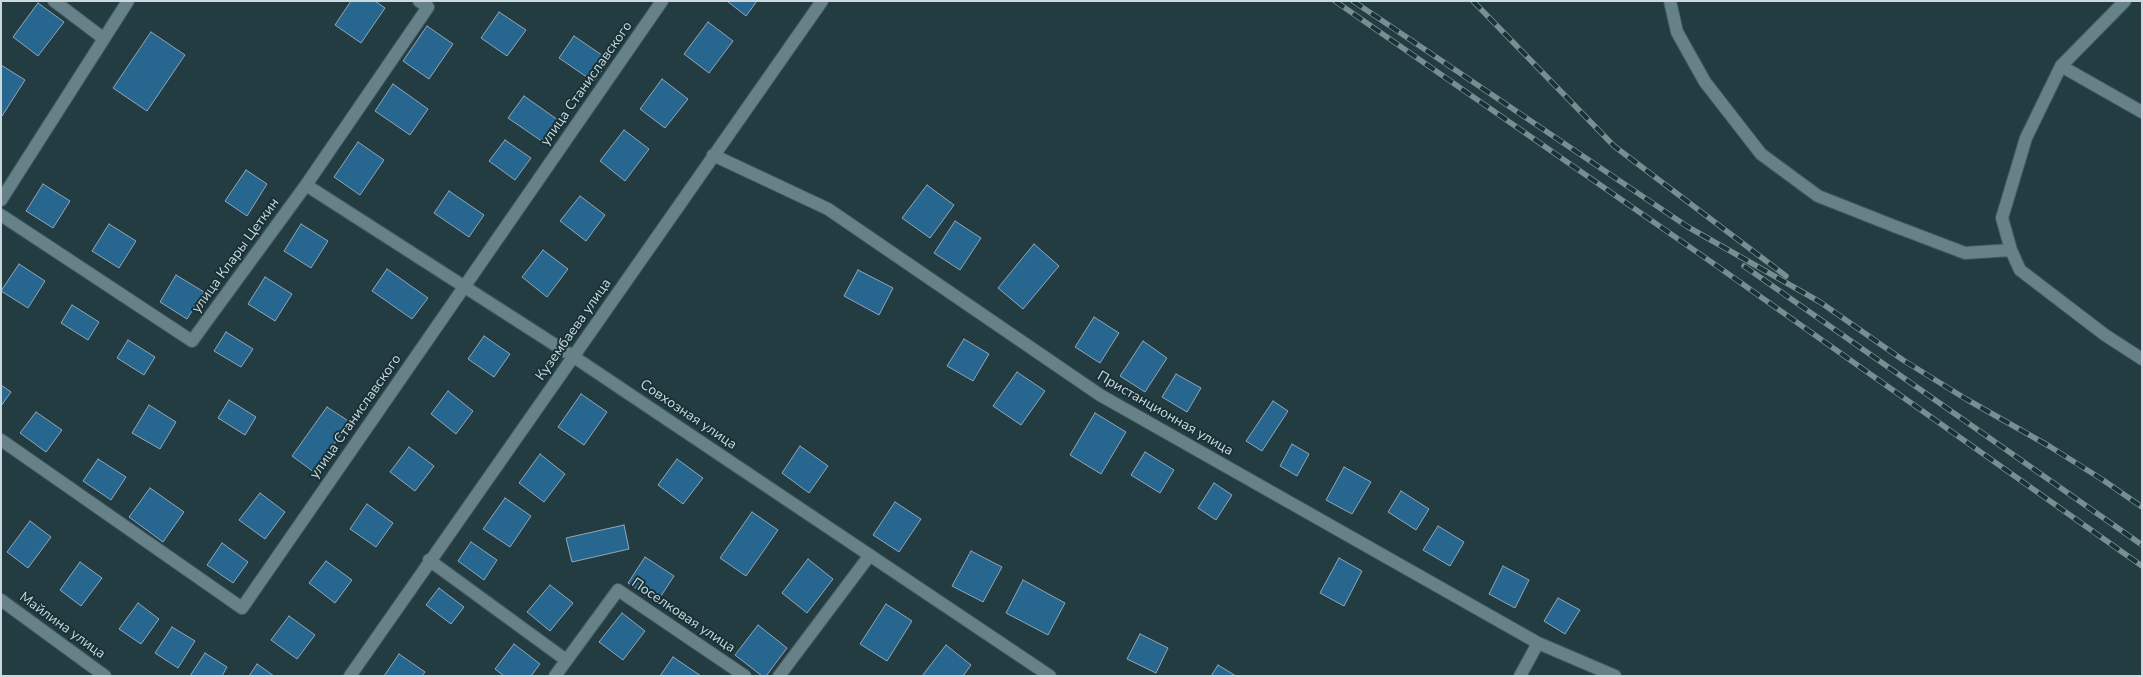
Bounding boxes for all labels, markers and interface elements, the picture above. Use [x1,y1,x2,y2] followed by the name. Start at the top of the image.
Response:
[538,19,636,149] street label: улица Станиславского
[189,195,283,317] street label: улица Клары Цеткин
[533,276,615,384] street label: Кузембаева улица
[307,352,405,482] street label: улица Станиславского
[1094,368,1236,460] street label: Пристанционная улица
[636,376,740,454] street label: Совхозная улица
[628,575,738,657] street label: Поселковая улица
[16,589,108,663] street label: Майлина улица

